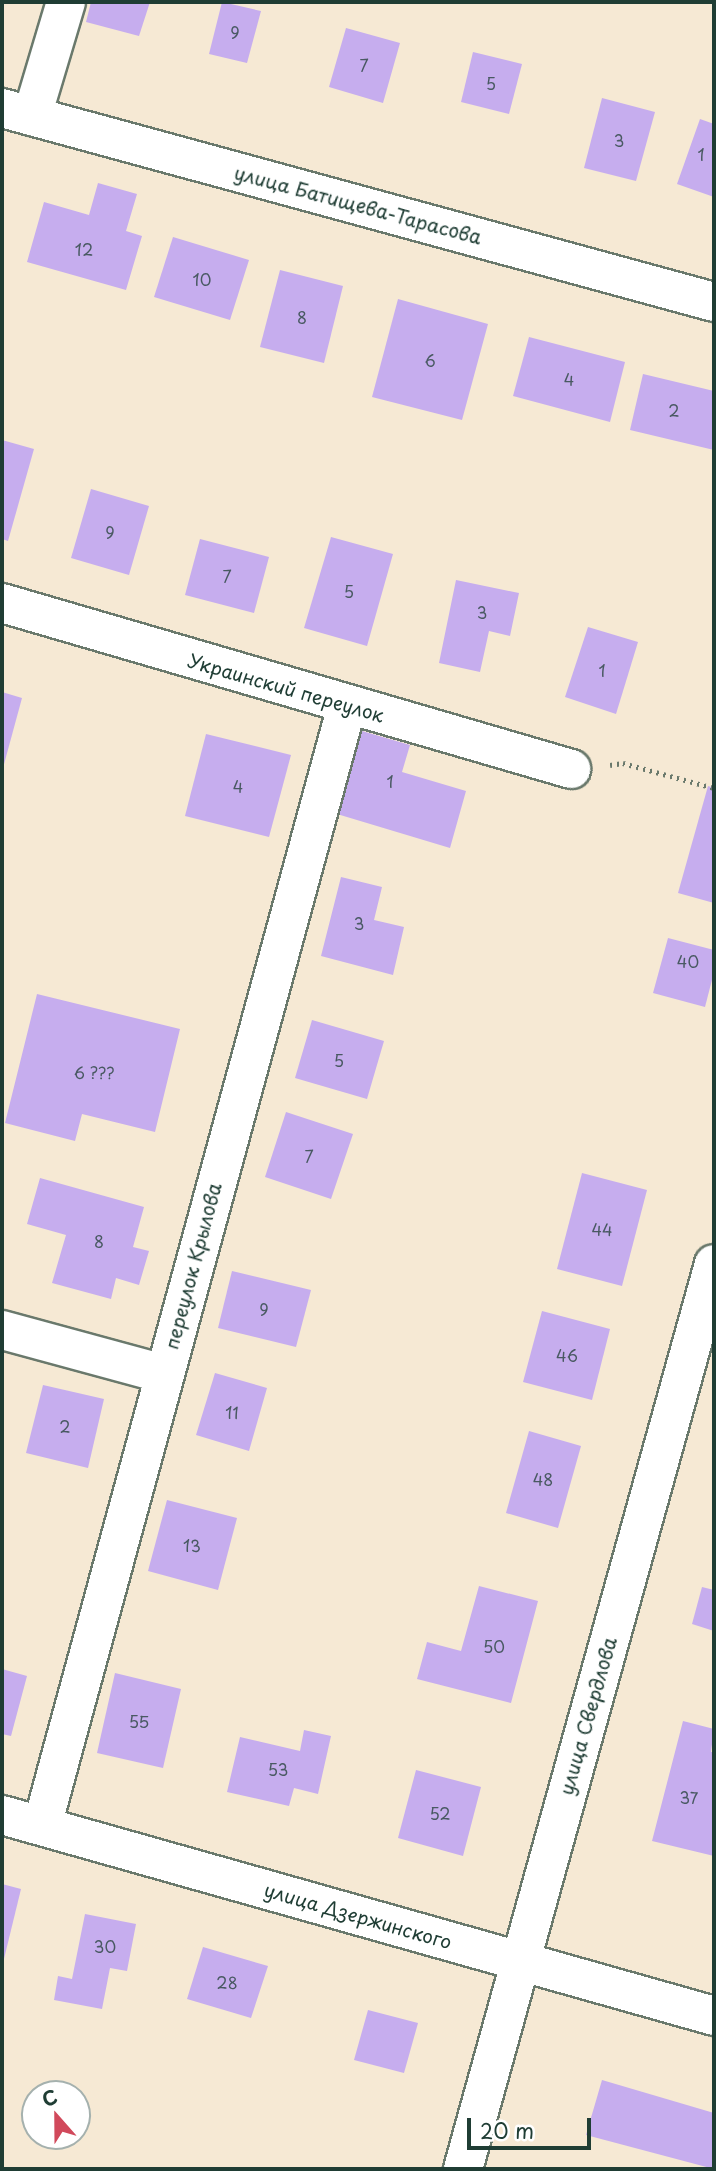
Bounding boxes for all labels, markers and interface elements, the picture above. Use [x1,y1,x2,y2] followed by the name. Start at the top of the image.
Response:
[230,22,240,42] house number: 9
[359,55,369,75] house number: 7
[486,73,496,93] house number: 5
[614,130,624,150] house number: 3
[697,144,705,164] house number: 1
[232,161,484,249] street label: улица Батищева-Тарасова
[75,239,93,259] house number: 12
[193,269,211,289] house number: 10
[297,307,307,327] house number: 8
[424,350,436,370] house number: 6
[564,369,574,389] house number: 4
[668,400,680,420] house number: 2
[105,522,115,542] house number: 9
[222,566,232,586] house number: 7
[344,581,354,601] house number: 5
[477,602,487,622] house number: 3
[185,649,387,727] street label: Украинский переулок
[598,660,606,680] house number: 1
[386,771,394,791] house number: 1
[233,776,243,796] house number: 4
[354,913,364,933] house number: 3
[677,951,699,971] house number: 40
[334,1050,344,1070] house number: 5
[73,1062,115,1082] house number: 6 ???
[304,1146,314,1166] house number: 7
[160,1180,226,1352] street label: переулок Крылова
[591,1219,613,1239] house number: 44
[94,1231,104,1251] house number: 8
[259,1299,269,1319] house number: 9
[556,1345,578,1365] house number: 46
[225,1402,239,1422] house number: 11
[59,1416,71,1436] house number: 2
[533,1469,553,1489] house number: 48
[183,1535,201,1555] house number: 13
[554,1634,622,1798] street label: улица Свердлова
[483,1636,505,1656] house number: 50
[129,1711,149,1731] house number: 55
[268,1759,288,1779] house number: 53
[680,1787,698,1807] house number: 37
[429,1803,451,1823] house number: 52
[261,1878,455,1954] street label: улица Дзержинского
[94,1936,116,1956] house number: 30
[216,1972,238,1992] house number: 28
[21,2080,91,2150] north arrow
[37,2082,61,2113] text: С
[471,2104,595,2148] scale bar
[480,2114,534,2146] text: 20 m

